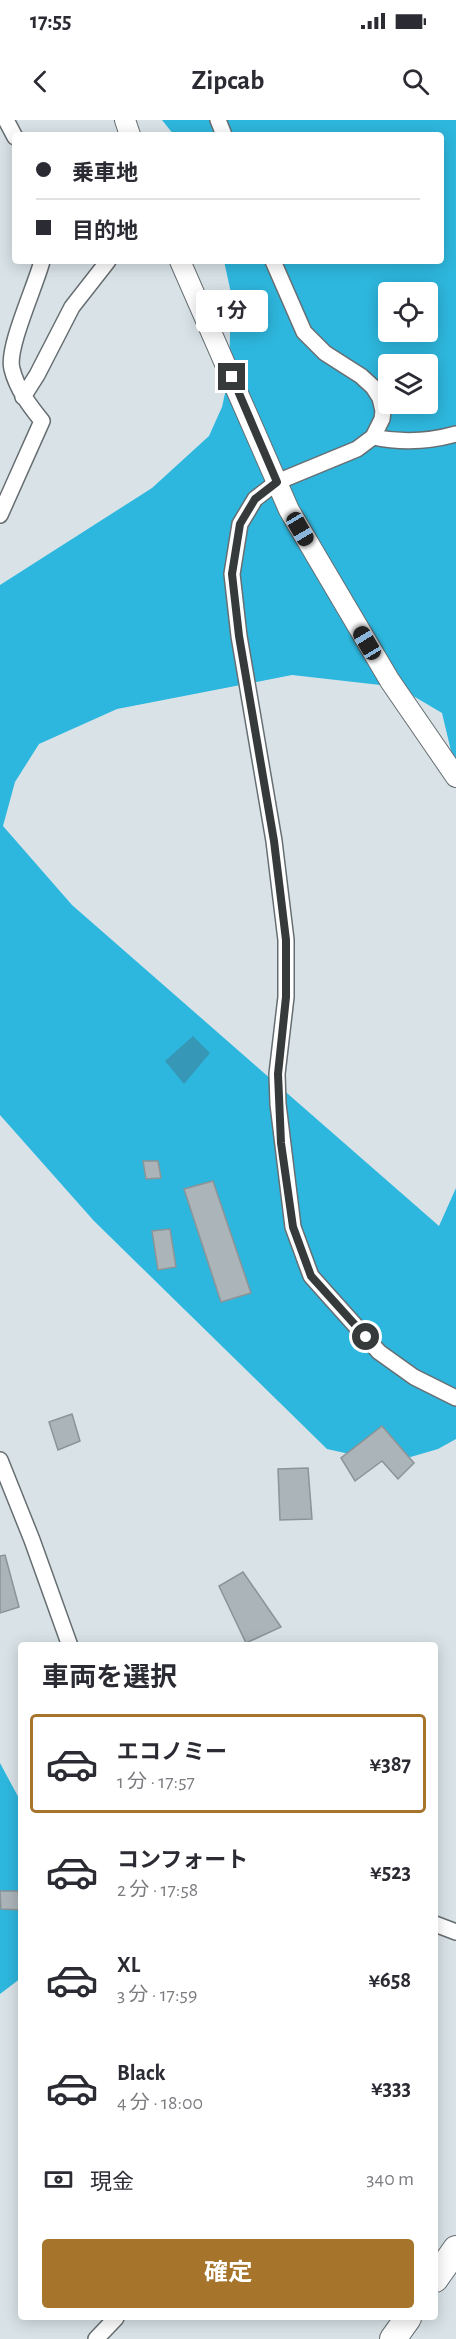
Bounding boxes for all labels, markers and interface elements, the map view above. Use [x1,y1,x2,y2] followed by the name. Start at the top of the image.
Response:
[30,10,71,32] text: 17:55
[24,65,57,98] icon: back
[399,65,432,98] icon: search
[192,67,264,94] text: Zipcab
[72,162,138,184] text: 乗車地
[72,220,138,242] text: 目的地
[378,282,438,414] map controls
[378,282,438,342] button: locate
[196,290,268,332] callout: 1 分
[217,301,247,321] text: 1 分
[378,354,438,414] button: layers
[218,363,245,390] route end
[283,509,317,549] car
[350,623,384,663] car
[352,1323,379,1350] route start
[42,1664,177,1691] text: 車両を選択
[45,1737,99,1791] icon: car
[117,1741,227,1763] text: エコノミー
[370,1753,411,1775] text: ¥387
[117,1772,195,1792] text: 1 分 · 17:57
[45,1845,99,1899] icon: car
[117,1849,248,1871] text: コンフォート
[370,1861,411,1883] text: ¥523
[117,1880,198,1900] text: 2 分 · 17:58
[45,1953,99,2007] icon: car
[117,1954,140,1976] text: XL
[368,1969,411,1991] text: ¥658
[117,1985,197,2005] text: 3 分 · 17:59
[45,2061,99,2115] icon: car
[117,2062,165,2084] text: Black
[371,2077,411,2099] text: ¥333
[117,2093,203,2113] text: 4 分 · 18:00
[42,2163,75,2196] icon: cash
[366,2169,414,2189] text: 340 m
[90,2171,134,2193] text: 現金
[42,2239,414,2308] button: 確定

